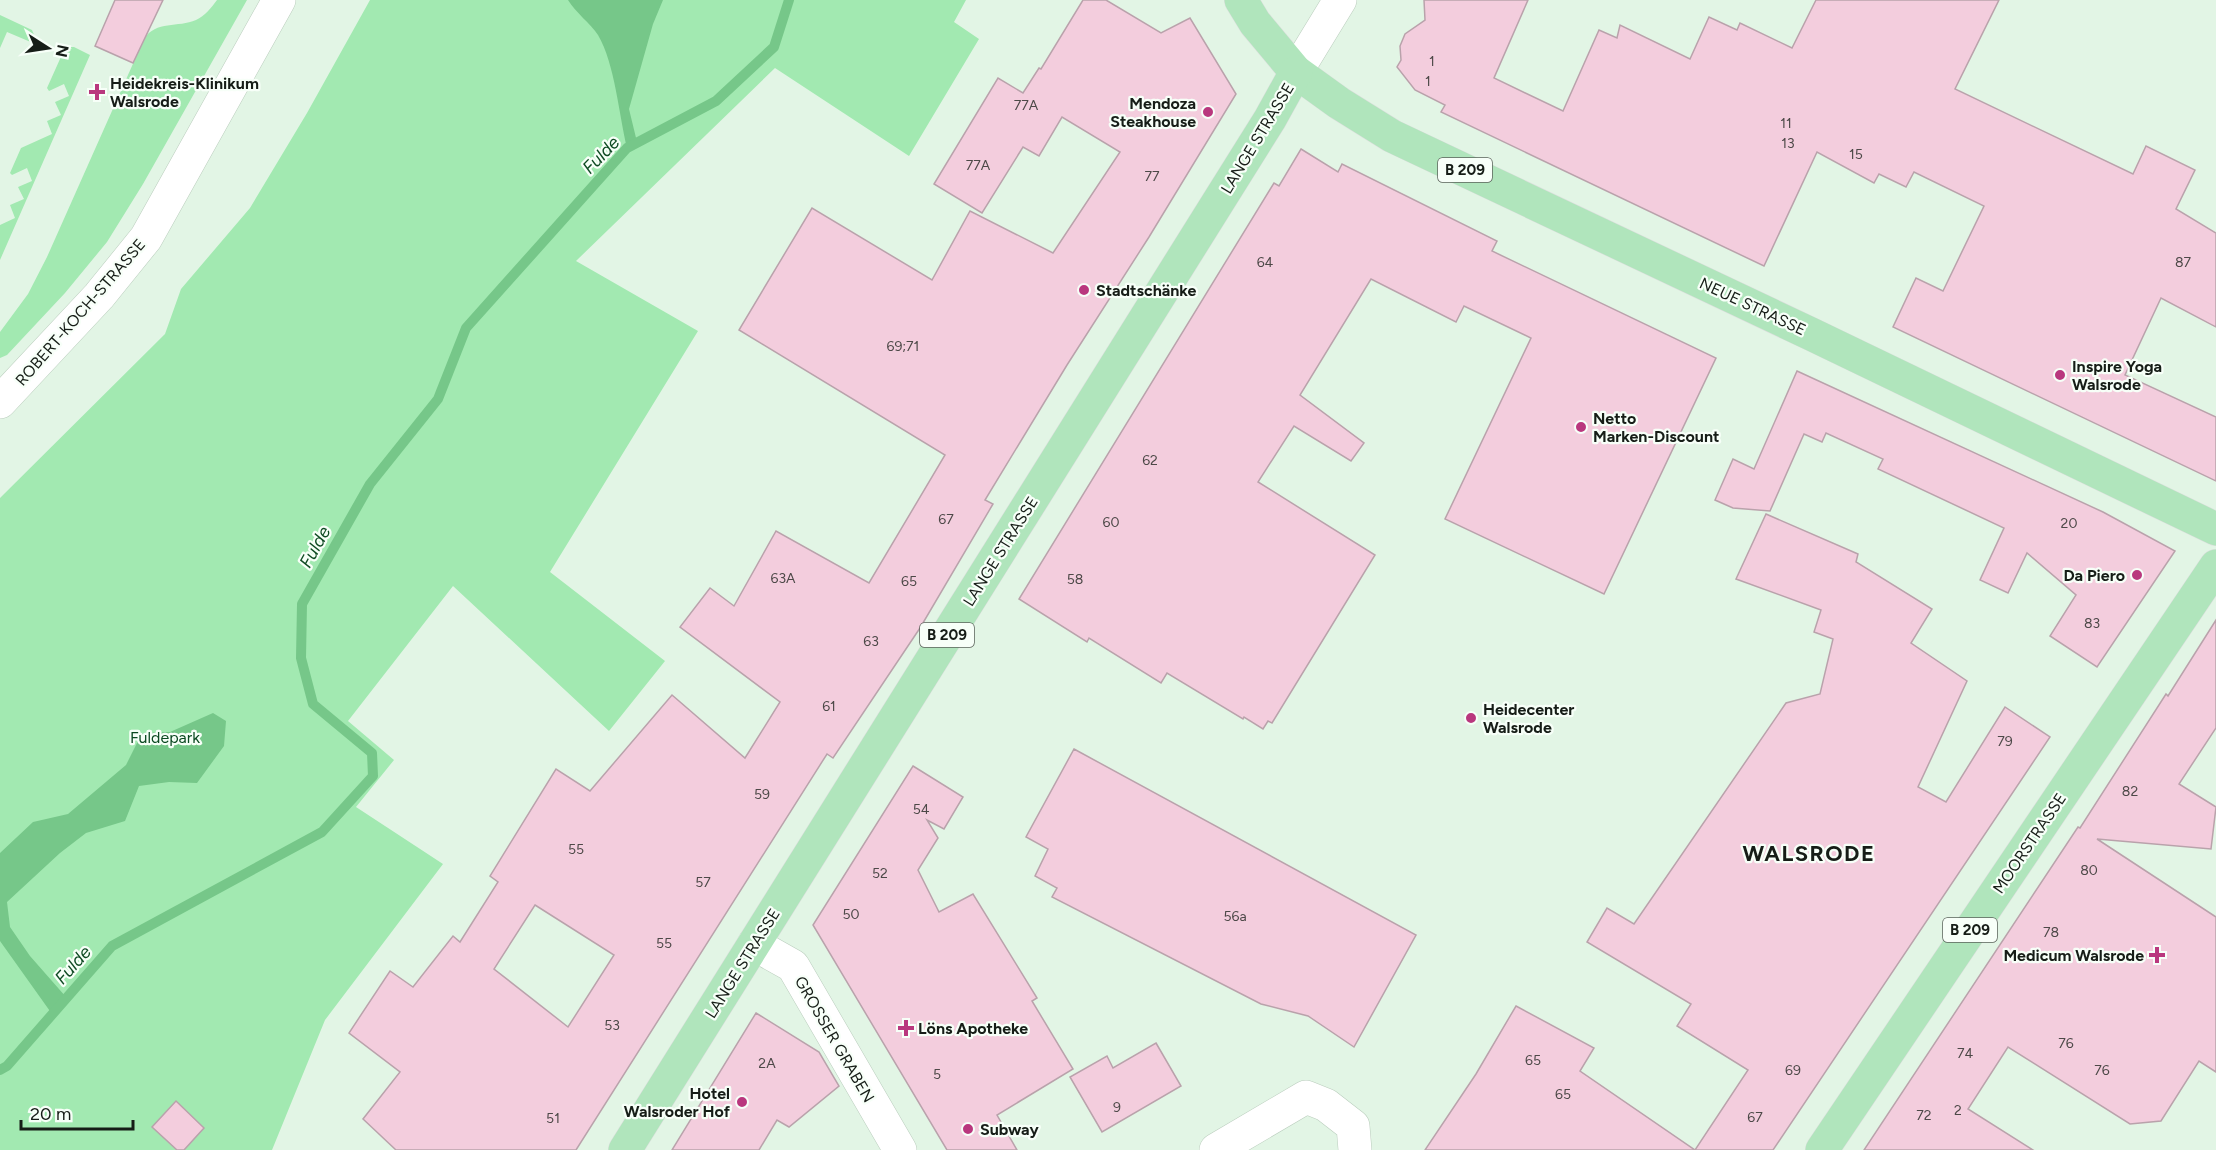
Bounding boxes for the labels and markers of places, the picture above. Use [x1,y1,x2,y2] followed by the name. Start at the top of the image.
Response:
[110,74,259,111] place label: Heidekreis-Klinikum Walsrode
[88,83,106,101] marker: Heidekreis-Klinikum Walsrode
[1110,94,1196,131] place label: Mendoza Steakhouse
[1201,105,1215,119] marker: Mendoza Steakhouse
[1096,281,1197,300] place label: Stadtschänke
[1077,283,1091,297] marker: Stadtschänke
[2072,357,2162,394] place label: Inspire Yoga Walsrode
[2053,368,2067,382] marker: Inspire Yoga Walsrode
[1593,409,1719,446] place label: Netto Marken-Discount
[1574,420,1588,434] marker: Netto Marken-Discount
[2063,566,2125,585] place label: Da Piero
[2130,568,2144,582] marker: Da Piero
[1483,700,1574,737] place label: Heidecenter Walsrode
[1464,711,1478,725] marker: Heidecenter Walsrode
[2003,946,2144,965] place label: Medicum Walsrode
[2148,946,2166,964] marker: Medicum Walsrode
[918,1019,1028,1038] place label: Löns Apotheke
[899,1021,913,1035] marker: Löns Apotheke
[624,1084,731,1121] place label: Hotel Walsroder Hof
[735,1095,749,1109] marker: Hotel Walsroder Hof
[980,1120,1039,1139] place label: Subway
[961,1122,975,1136] marker: Subway

